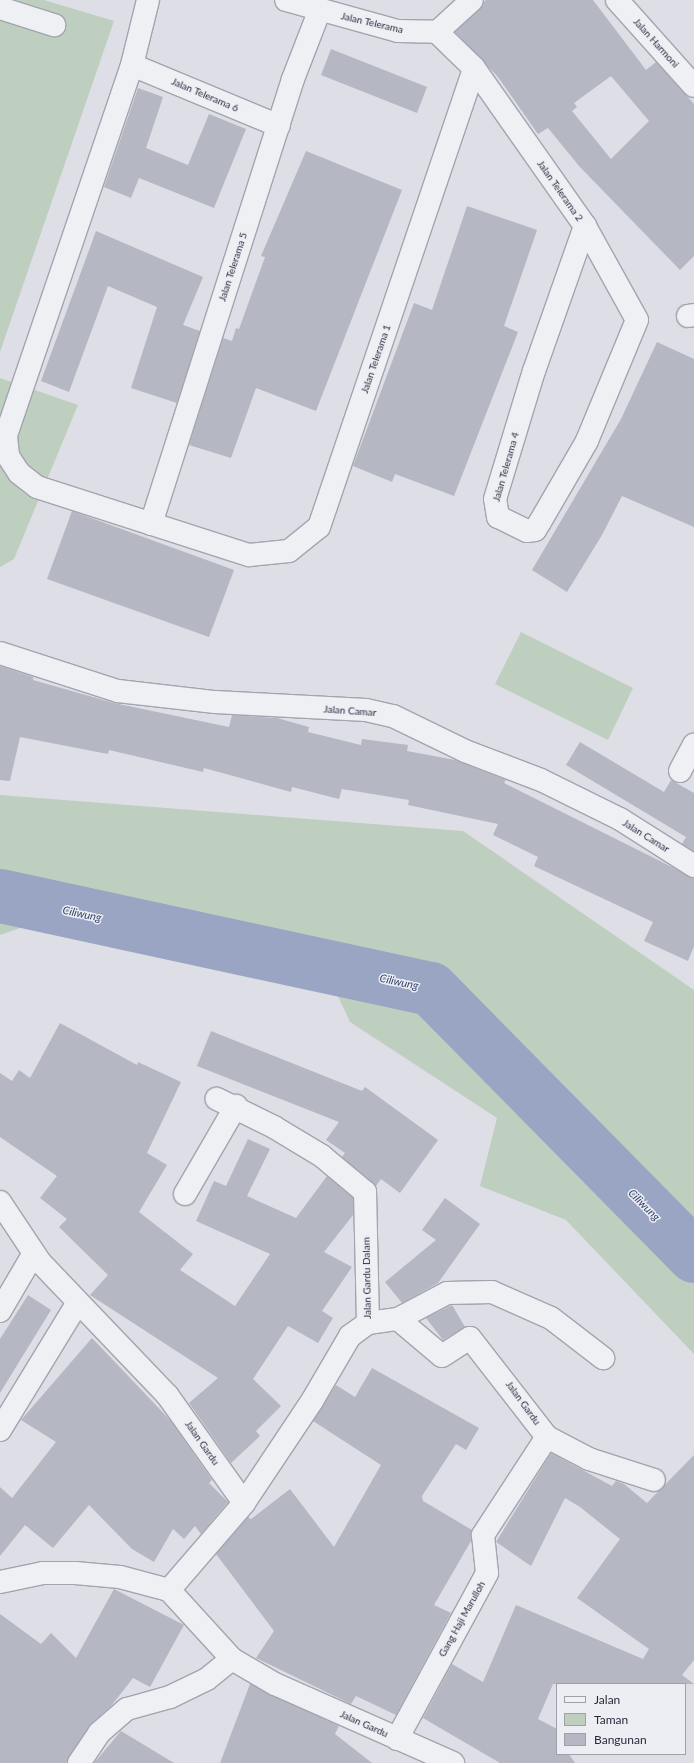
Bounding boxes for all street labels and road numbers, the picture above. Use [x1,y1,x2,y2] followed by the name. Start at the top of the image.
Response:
[340,10,404,36] street label: Jalan Telerama
[631,16,681,70] street label: Jalan Harmoni
[169,75,241,115] street label: Jalan Telerama 6
[534,158,586,224] street label: Jalan Telerama 2
[216,231,250,303] street label: Jalan Telerama 5
[359,323,393,395] street label: Jalan Telerama 1
[490,431,522,503] street label: Jalan Telerama 4
[323,703,377,719] street label: Jalan Camar
[620,817,672,855] street label: Jalan Camar
[360,1237,374,1319] street label: Jalan Gardu Dalam
[503,1379,543,1427] street label: Jalan Gardu
[182,1419,222,1467] street label: Jalan Gardu
[436,1579,488,1659] street label: Gang Haji Marulloh
[338,1708,390,1740] street label: Jalan Gardu

